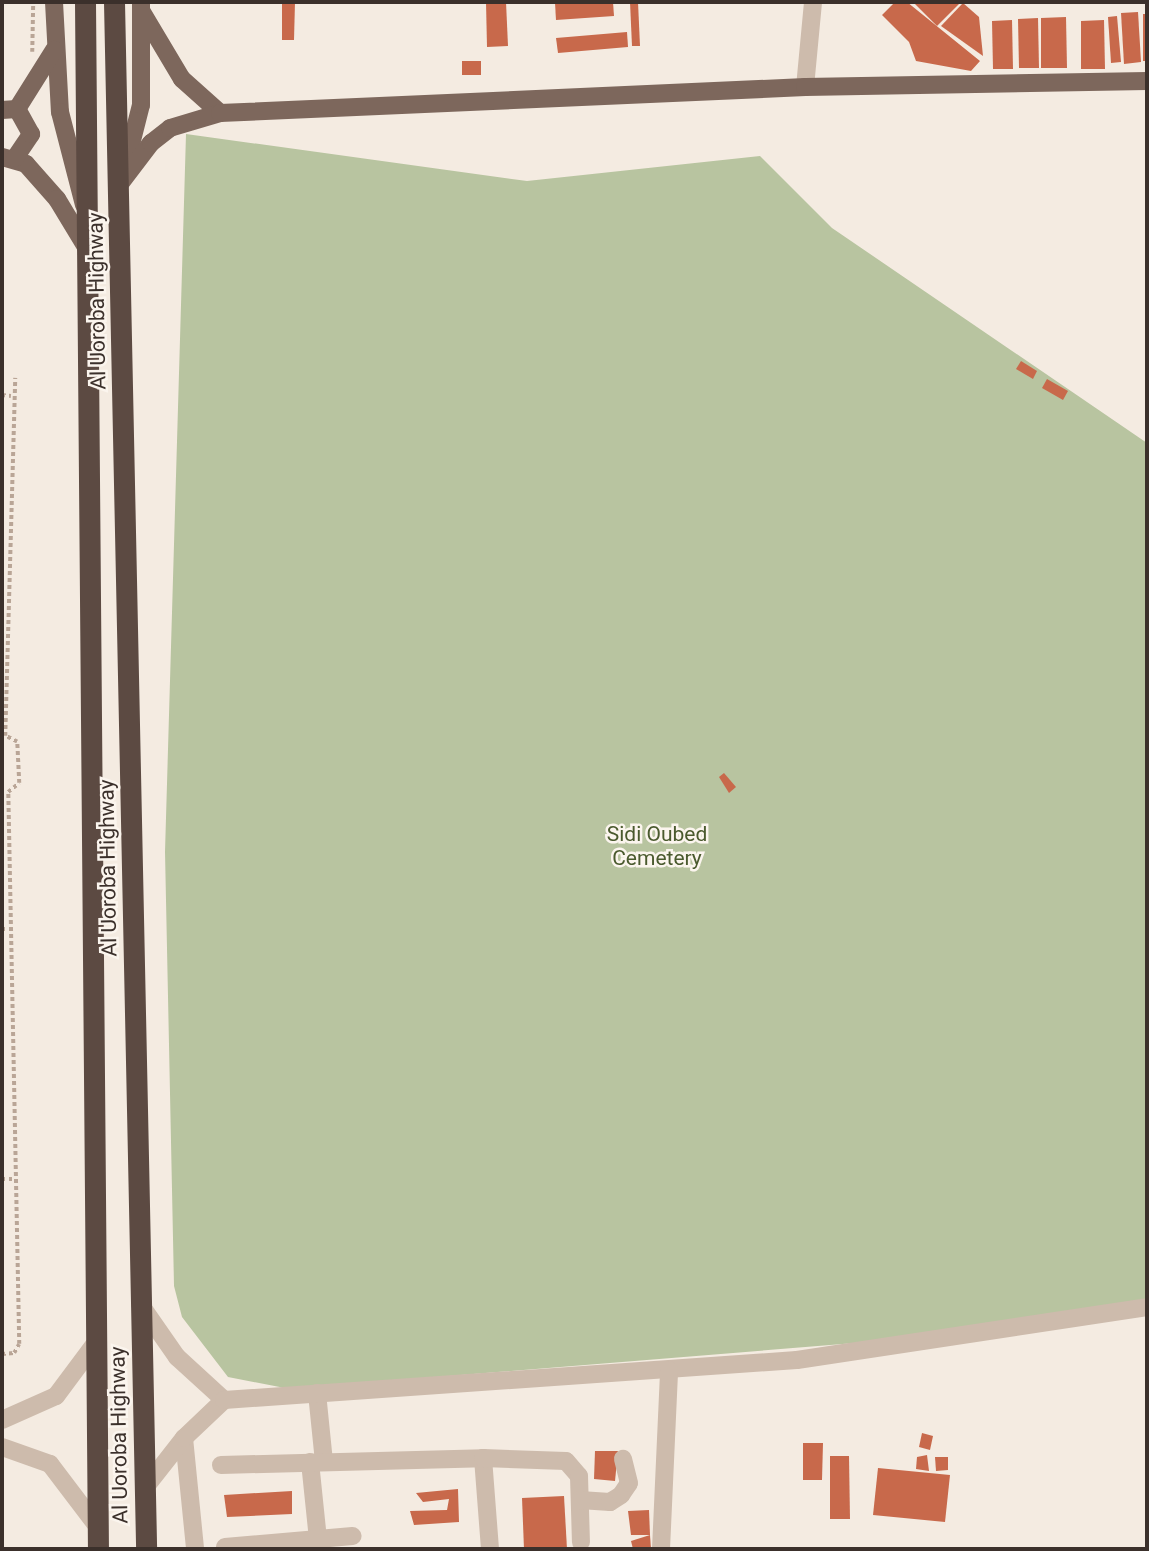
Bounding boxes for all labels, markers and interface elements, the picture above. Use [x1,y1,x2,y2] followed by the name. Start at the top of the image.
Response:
[83,212,111,390] street label: Al Uoroba Highway
[94,779,122,957] street label: Al Uoroba Highway
[607,821,707,871] park label: Sidi Oubed Cemetery
[105,1346,133,1524] street label: Al Uoroba Highway

